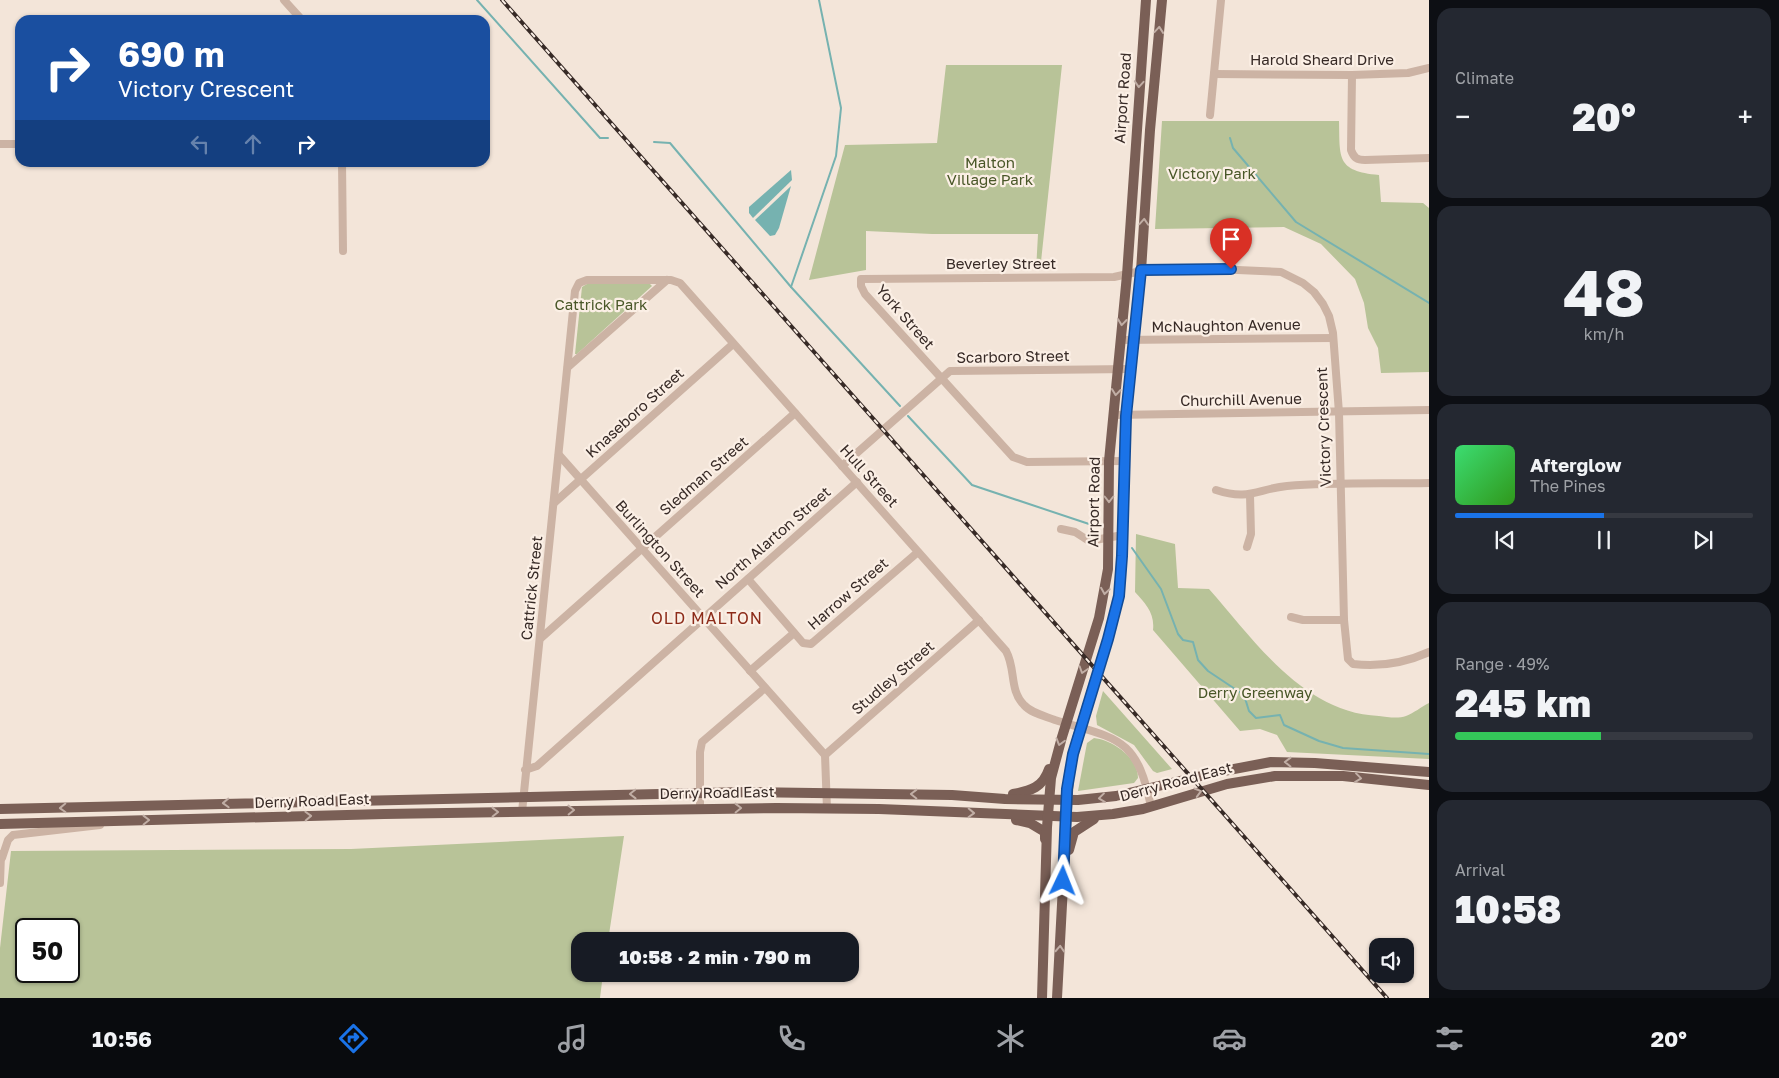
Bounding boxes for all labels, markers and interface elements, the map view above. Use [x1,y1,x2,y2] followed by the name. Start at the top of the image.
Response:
[1153,26,1164,34] one-way arrow
[118,33,225,75] text: 690 m
[35,35,100,100] icon: right
[1250,50,1394,68] street label: Harold Sheard Drive
[1110,52,1134,144] street label: Airport Road
[1455,68,1514,88] text: Climate
[118,75,294,102] text: Victory Crescent
[1134,80,1145,88] one-way arrow
[1572,94,1636,139] text: 20°
[1455,100,1470,133] text: −
[1738,100,1753,133] text: +
[186,130,214,158] icon: left
[239,130,267,158] icon: ahead
[292,130,320,158] icon: right
[947,153,1034,188] park label: Malton Village Park
[1168,164,1257,182] park label: Victory Park
[1139,218,1150,226] one-way arrow
[1210,218,1252,269] pin
[1217,225,1245,253] icon: arrive
[1563,252,1645,330] text: 48
[946,254,1056,272] street label: Beverley Street
[873,280,939,352] street label: York Street
[554,295,648,313] park label: Cattrick Park
[1151,315,1301,335] street label: McNaughton Avenue
[1116,319,1127,327] one-way arrow
[1584,324,1624,344] text: km/h
[956,346,1070,366] street label: Scarboro Street
[582,363,687,461] street label: Knaseboro Street
[1312,367,1334,487] street label: Victory Crescent
[1111,389,1122,397] one-way arrow
[1180,389,1302,409] street label: Churchill Avenue
[655,432,751,519] street label: Sledman Street
[837,440,903,510] street label: Hull Street
[1530,453,1621,476] text: Afterglow
[1083,456,1103,548] street label: Airport Road
[1530,476,1605,496] text: The Pines
[711,482,834,592] street label: North Alarton Street
[612,496,709,601] street label: Burlington Street
[1104,496,1114,503] one-way arrow
[1491,526,1519,554] icon: previous
[1590,526,1618,554] icon: pause
[1689,526,1717,554] icon: next
[517,535,545,641] street label: Cattrick Street
[803,553,891,633] street label: Harrow Street
[1100,588,1111,596] one-way arrow
[651,608,763,628] district label: OLD MALTON
[847,637,937,718] street label: Studley Street
[1455,654,1549,674] text: Range · 49%
[1079,666,1089,674] one-way arrow
[1455,680,1591,725] text: 245 km
[1198,683,1313,701] park label: Derry Greenway
[1056,737,1066,745] one-way arrow
[1118,757,1234,805] street label: Derry Road East
[1283,757,1291,767] one-way arrow
[1355,772,1363,783] one-way arrow
[659,782,775,802] street label: Derry Road East
[1193,787,1202,798] one-way arrow
[254,789,370,811] street label: Derry Road East
[629,789,637,799] one-way arrow
[910,789,918,799] one-way arrow
[1098,792,1106,803] one-way arrow
[222,798,230,808] one-way arrow
[59,802,67,813] one-way arrow
[734,803,742,813] one-way arrow
[568,805,575,815] one-way arrow
[492,807,500,817] one-way arrow
[968,808,975,818] one-way arrow
[305,810,313,821] one-way arrow
[142,814,150,825] one-way arrow
[1036,854,1088,906] position arrow
[1455,860,1505,880] text: Arrival
[1455,886,1562,931] text: 10:58
[15,918,80,983] speed limit sign: 50
[1369,938,1414,983] map controls
[1369,938,1414,983] button: sound
[619,945,811,968] text: 10:58 · 2 min · 790 m
[1055,945,1066,953] one-way arrow
[336,1021,371,1056] icon: directions
[555,1021,590,1056] icon: music
[774,1021,809,1056] icon: phone
[993,1021,1028,1056] icon: climate
[1212,1021,1247,1056] icon: car
[1432,1021,1467,1056] icon: filters
[92,1025,152,1052] text: 10:56
[1651,1025,1687,1052] text: 20°

